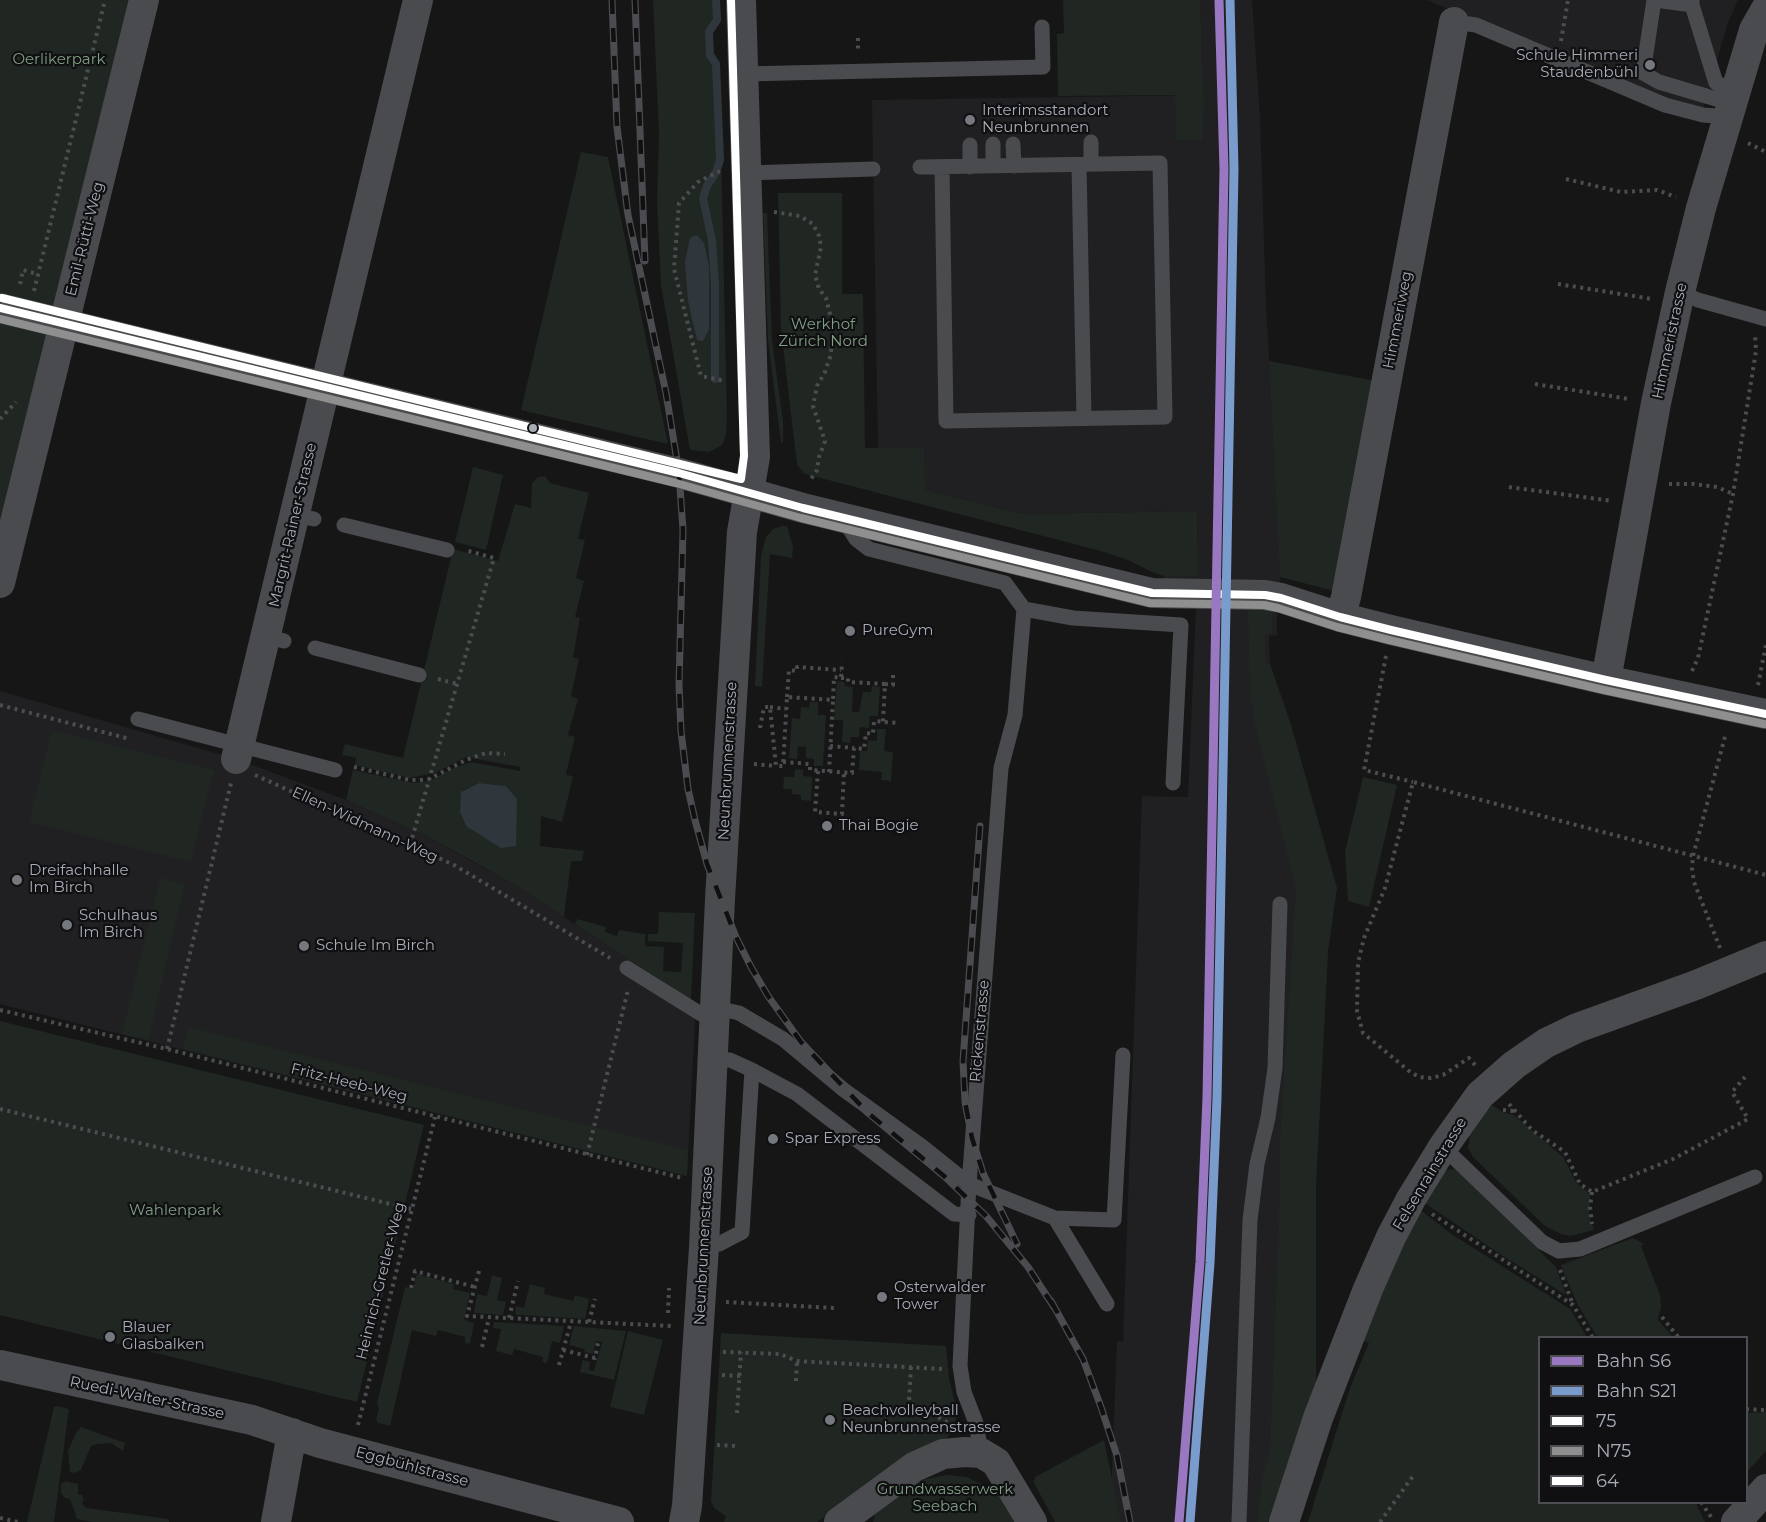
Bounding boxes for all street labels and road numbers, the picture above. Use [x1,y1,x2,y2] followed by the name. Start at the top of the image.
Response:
[62,180,108,298] street label: Emil-Rütti-Weg
[1380,270,1416,370] street label: Himmeriweg
[1649,281,1691,401] street label: Himmeristrasse
[265,441,321,609] street label: Margrit-Rainer-Strasse
[715,681,741,841] street label: Neunbrunnenstrasse
[289,783,441,867] street label: Ellen-Widmann-Weg
[967,979,993,1083] street label: Rickenstrasse
[289,1060,409,1106] street label: Fritz-Heeb-Weg
[1389,1114,1471,1234] street label: Felsenrainstrasse
[691,1166,717,1326] street label: Neunbrunnenstrasse
[353,1200,409,1362] street label: Heinrich-Gretler-Weg
[68,1373,226,1423] street label: Ruedi-Walter-Strasse
[354,1443,470,1491] street label: Eggbühlstrasse

